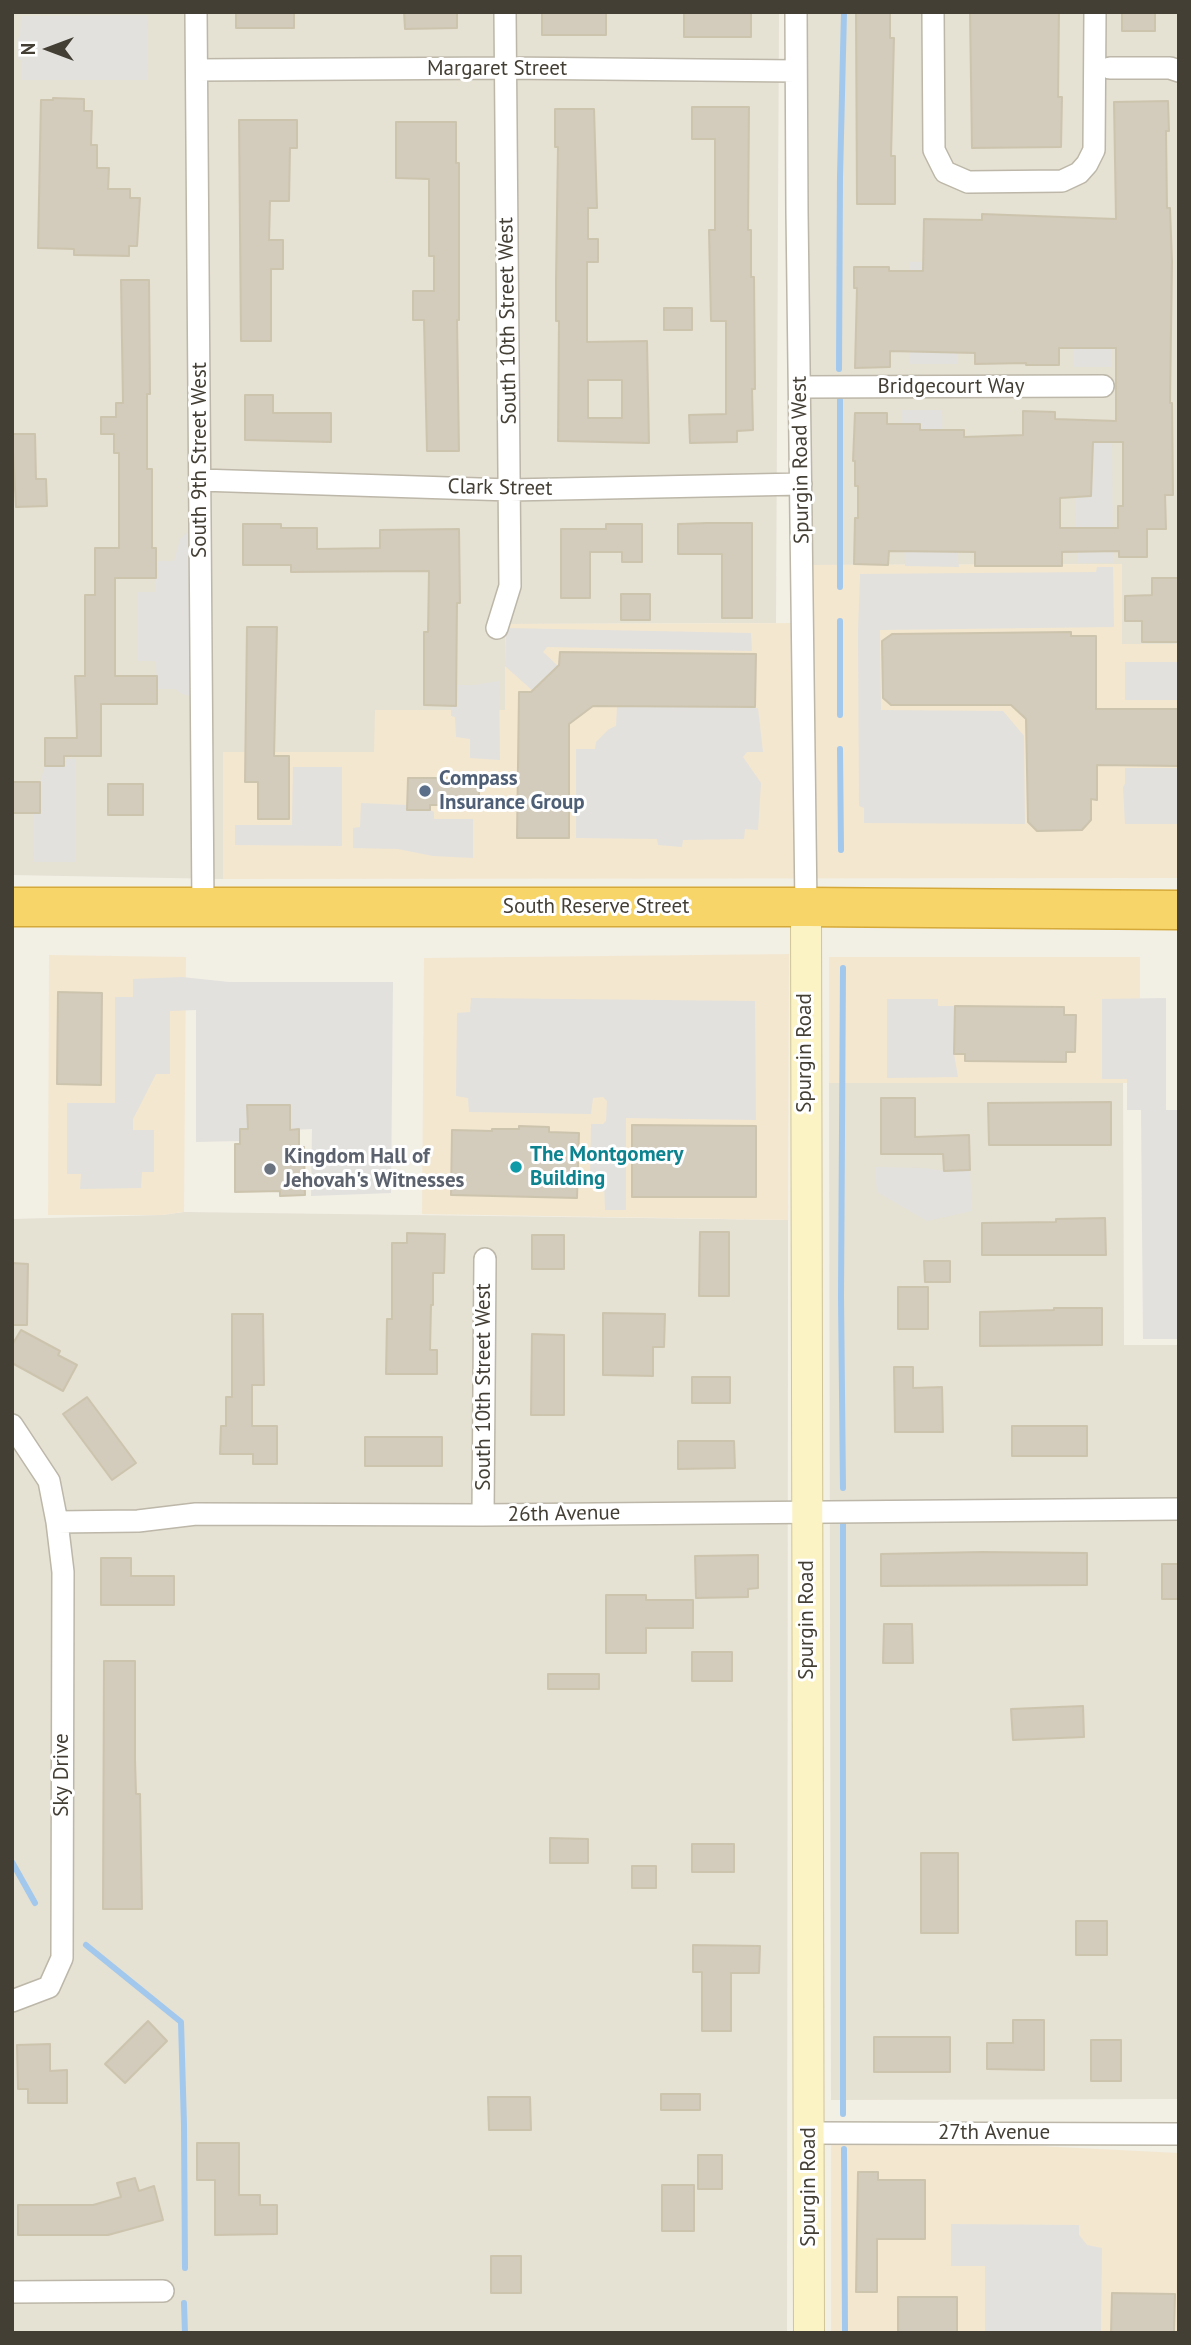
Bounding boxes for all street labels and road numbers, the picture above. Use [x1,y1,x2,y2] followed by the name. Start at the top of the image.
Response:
[427,56,567,82] street label: Margaret Street
[494,217,522,425] street label: South 10th Street West
[187,362,213,558] street label: South 9th Street West
[878,374,1024,400] street label: Bridgecourt Way
[787,376,815,544] street label: Spurgin Road West
[447,474,553,502] street label: Clark Street
[503,894,689,920] street label: South Reserve Street
[792,993,818,1113] street label: Spurgin Road
[471,1283,497,1491] street label: South 10th Street West
[507,1500,621,1528] street label: 26th Avenue
[794,1560,820,1680] street label: Spurgin Road
[49,1733,75,1817] street label: Sky Drive
[938,2120,1050,2146] street label: 27th Avenue
[796,2127,822,2247] street label: Spurgin Road

